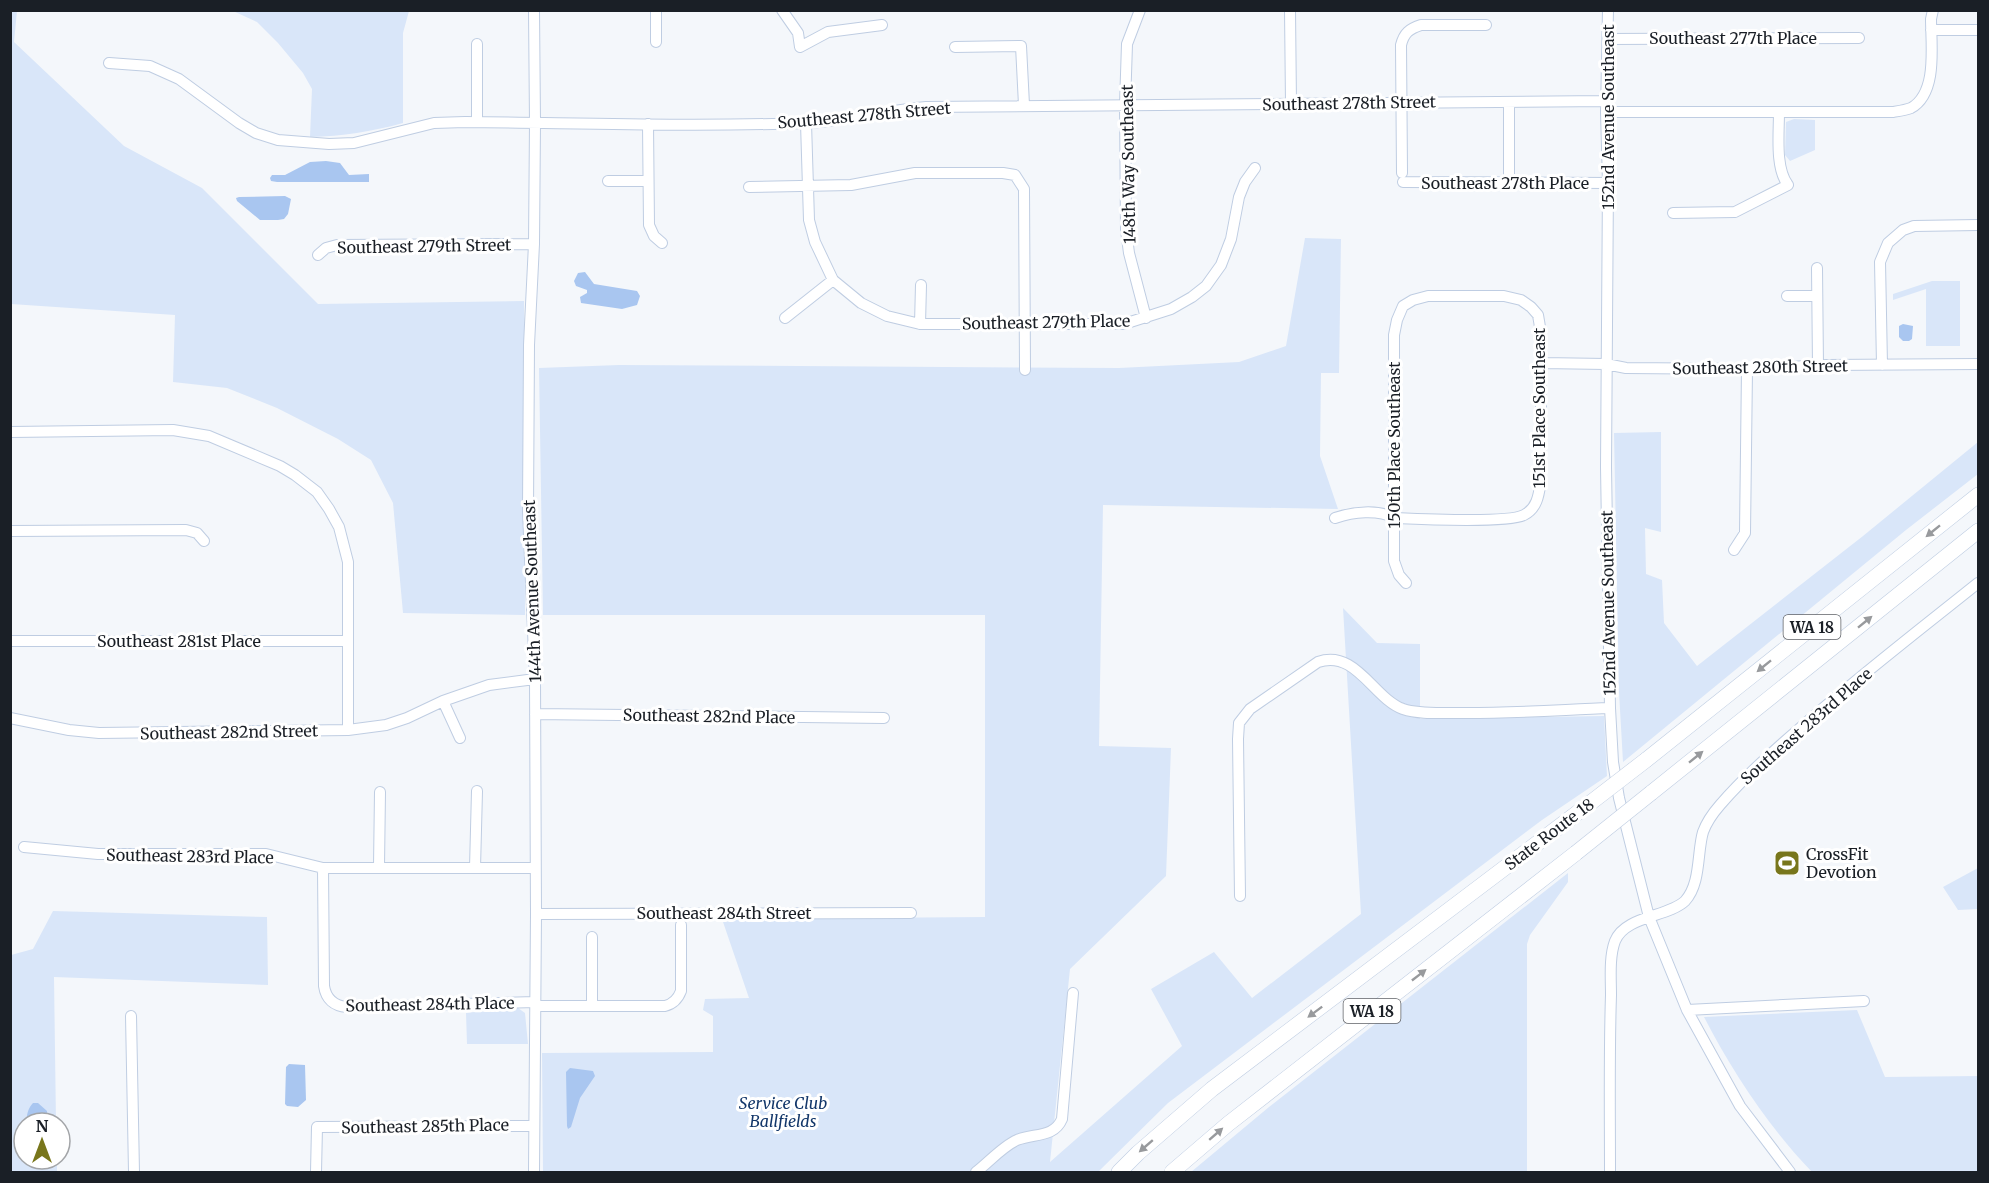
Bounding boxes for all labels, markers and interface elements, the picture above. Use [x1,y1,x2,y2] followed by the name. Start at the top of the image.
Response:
[1598,24,1618,210] street label: 152nd Avenue Southeast
[1649,28,1817,48] street label: Southeast 277th Place
[1117,83,1139,244] street label: 148th Way Southeast
[1262,91,1437,115] street label: Southeast 278th Street
[777,97,952,133] street label: Southeast 278th Street
[1421,173,1589,193] street label: Southeast 278th Place
[337,234,512,258] street label: Southeast 279th Street
[962,311,1130,333] street label: Southeast 279th Place
[1529,327,1549,488] street label: 151st Place Southeast
[1672,355,1849,379] street label: Southeast 280th Street
[1384,361,1404,529] street label: 150th Place Southeast
[519,499,545,683] street label: 144th Avenue Southeast
[1596,509,1620,696] street label: 152nd Avenue Southeast
[1925,525,1941,538] one-way arrow
[1784,615,1840,639] road number: WA 18
[1857,615,1873,628] one-way arrow
[97,631,261,651] street label: Southeast 281st Place
[1757,659,1772,672] one-way arrow
[1736,663,1876,789] street label: Southeast 283rd Place
[623,704,795,728] street label: Southeast 282nd Place
[140,720,319,744] street label: Southeast 282nd Street
[1689,751,1704,763] one-way arrow
[1500,794,1598,874] street label: State Route 18
[1806,844,1877,882] place label: CrossFit Devotion
[106,845,274,867] street label: Southeast 283rd Place
[1772,848,1802,878] sports icon: CrossFit Devotion
[636,903,812,923] street label: Southeast 284th Street
[1411,969,1426,981] one-way arrow
[345,993,515,1015] street label: Southeast 284th Place
[1344,999,1400,1023] road number: WA 18
[1307,1005,1322,1017] one-way arrow
[739,1093,827,1131] park label: Service Club Ballfields
[12,1111,72,1171] north arrow
[341,1115,509,1137] street label: Southeast 285th Place
[36,1116,49,1136] text: N
[1208,1128,1223,1141] one-way arrow
[1139,1139,1154,1152] one-way arrow

